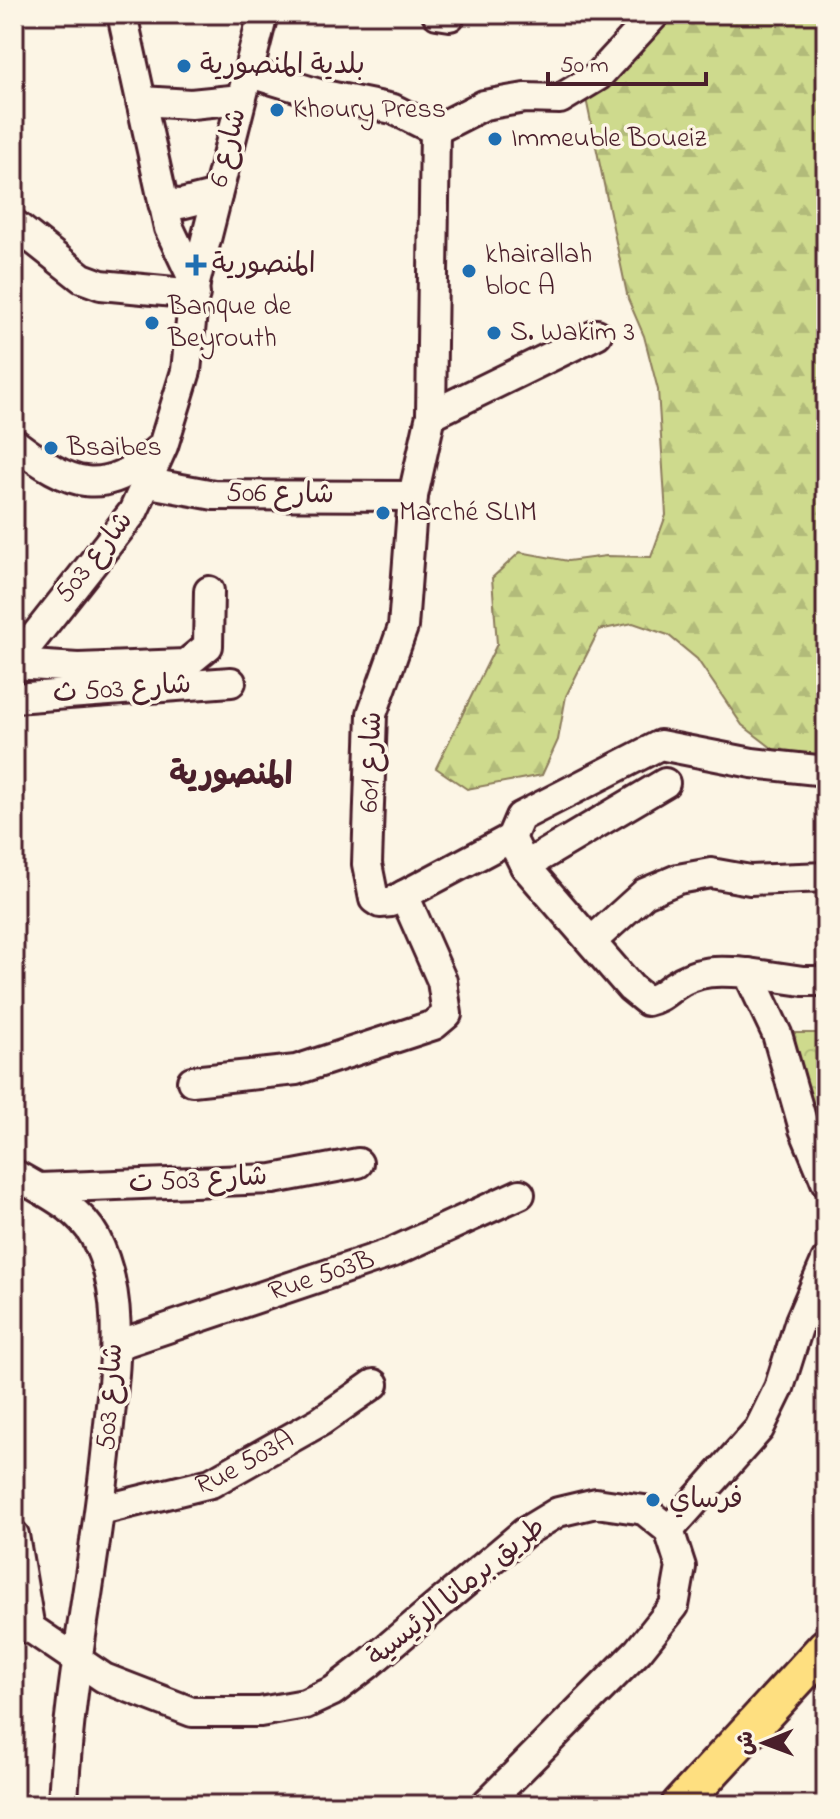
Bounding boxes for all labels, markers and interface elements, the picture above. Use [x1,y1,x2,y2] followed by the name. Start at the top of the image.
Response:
[548,36,706,86] scale bar
[200,46,365,87] place label: بلدية المنصورية
[560,49,609,84] text: 50 m
[175,57,193,75] marker: بلدية المنصورية
[293,90,446,131] place label: Khoury Press
[268,101,286,119] marker: Khoury Press
[199,104,259,192] street label: شارع 6
[511,119,707,160] place label: Immeuble Boueiz
[486,130,504,148] marker: Immeuble Boueiz
[485,235,592,308] place label: khairallah bloc A
[212,245,316,286] place label: المنصورية
[187,256,205,274] marker: المنصورية
[460,262,478,280] marker: khairallah bloc A
[167,287,292,360] place label: Banque de Beyrouth
[510,313,635,354] place label: S. Wakim 3
[143,314,161,332] marker: Banque de Beyrouth
[485,324,503,342] marker: S. Wakim 3
[66,428,162,469] place label: Bsaibes
[42,439,60,457] marker: Bsaibes
[226,474,334,516] street label: شارع 506
[399,493,537,534] place label: Marché SLIM
[46,503,144,613] street label: شارع 503
[374,504,392,522] marker: Marché SLIM
[51,665,193,715] street label: شارع 503 ث
[350,711,394,813] street label: شارع 601
[169,753,293,800] district label: المنصورية
[128,1157,268,1205] street label: شارع 503 ت
[263,1239,380,1313] street label: Rue 503B
[87,1342,135,1452] street label: شارع 503
[191,1420,302,1507] street label: Rue 503A
[669,1480,743,1521] place label: فرساي
[644,1491,662,1509] marker: فرساي
[359,1508,555,1678] street label: طريق برمانا الرئيسية
[724,1703,804,1783] north arrow
[731,1731,763,1756] text: ش

